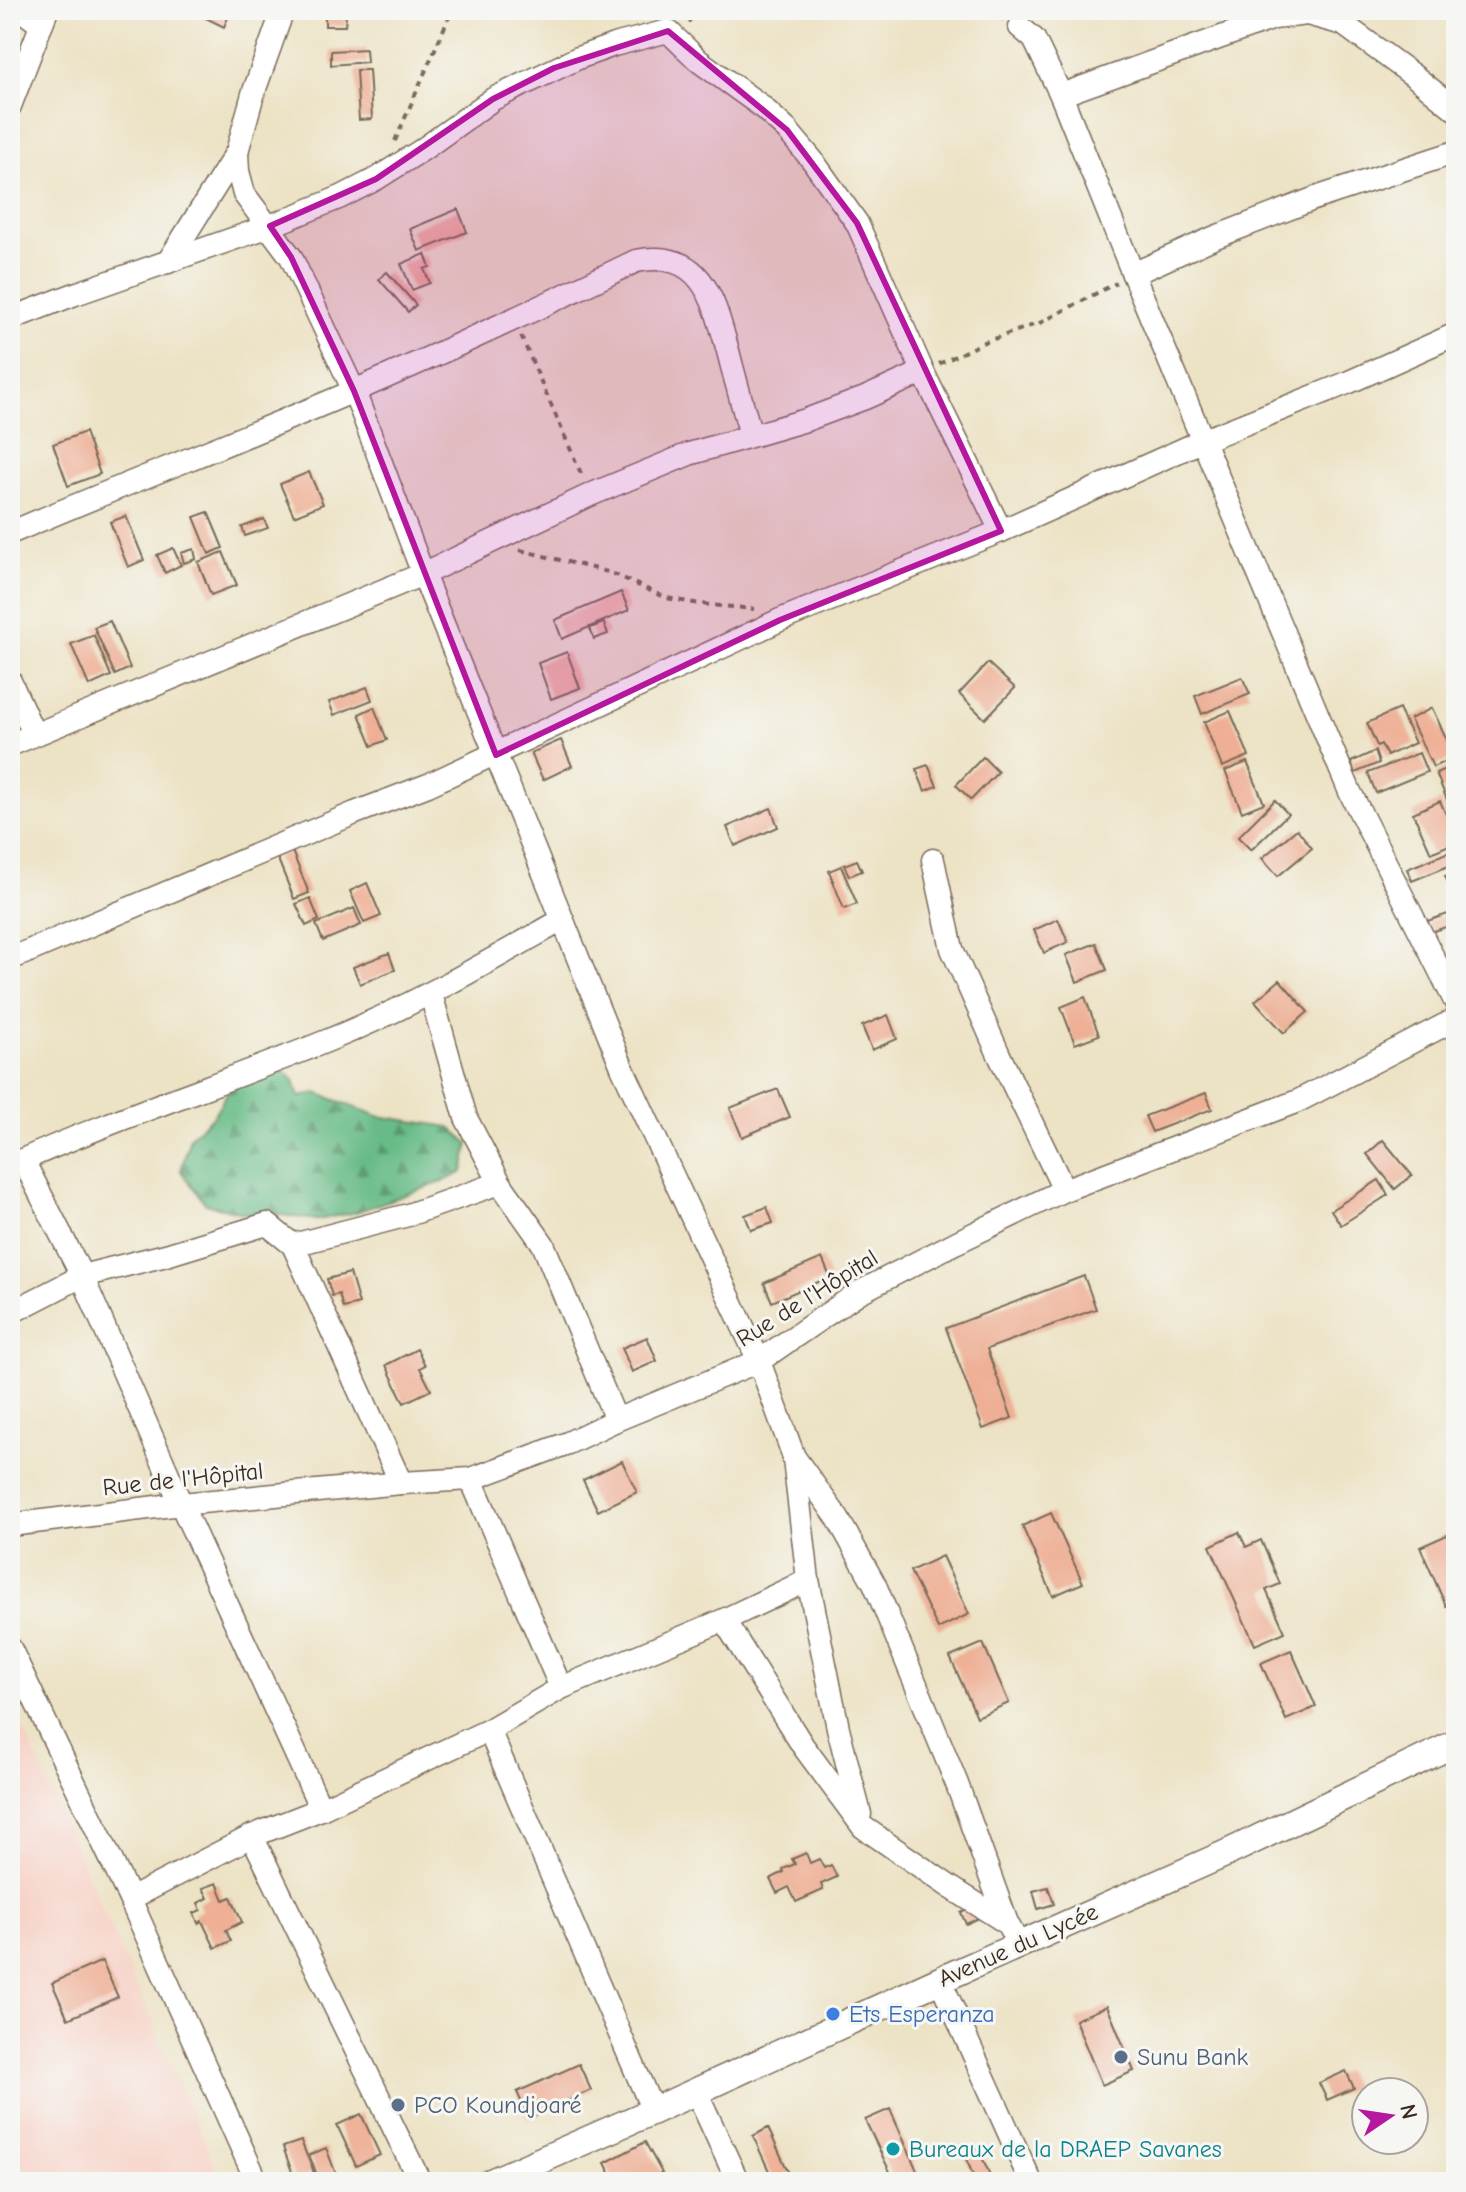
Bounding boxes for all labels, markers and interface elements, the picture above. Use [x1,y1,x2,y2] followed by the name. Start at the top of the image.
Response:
[731,1243,883,1353] street label: Rue de l'Hôpital
[101,1457,265,1501] street label: Rue de l'Hôpital
[934,1897,1102,1993] street label: Avenue du Lycée
[849,2000,995,2028] place label: Ets Esperanza
[824,2005,842,2023] marker: Ets Esperanza
[1137,2043,1249,2071] place label: Sunu Bank
[1112,2048,1130,2066] marker: Sunu Bank
[1350,2076,1430,2156] north arrow
[414,2091,582,2119] place label: PCO Koundjoaré
[389,2096,407,2114] marker: PCO Koundjoaré
[1394,2102,1423,2122] text: N
[909,2135,1222,2163] place label: Bureaux de la DRAEP Savanes
[884,2140,902,2158] marker: Bureaux de la DRAEP Savanes

